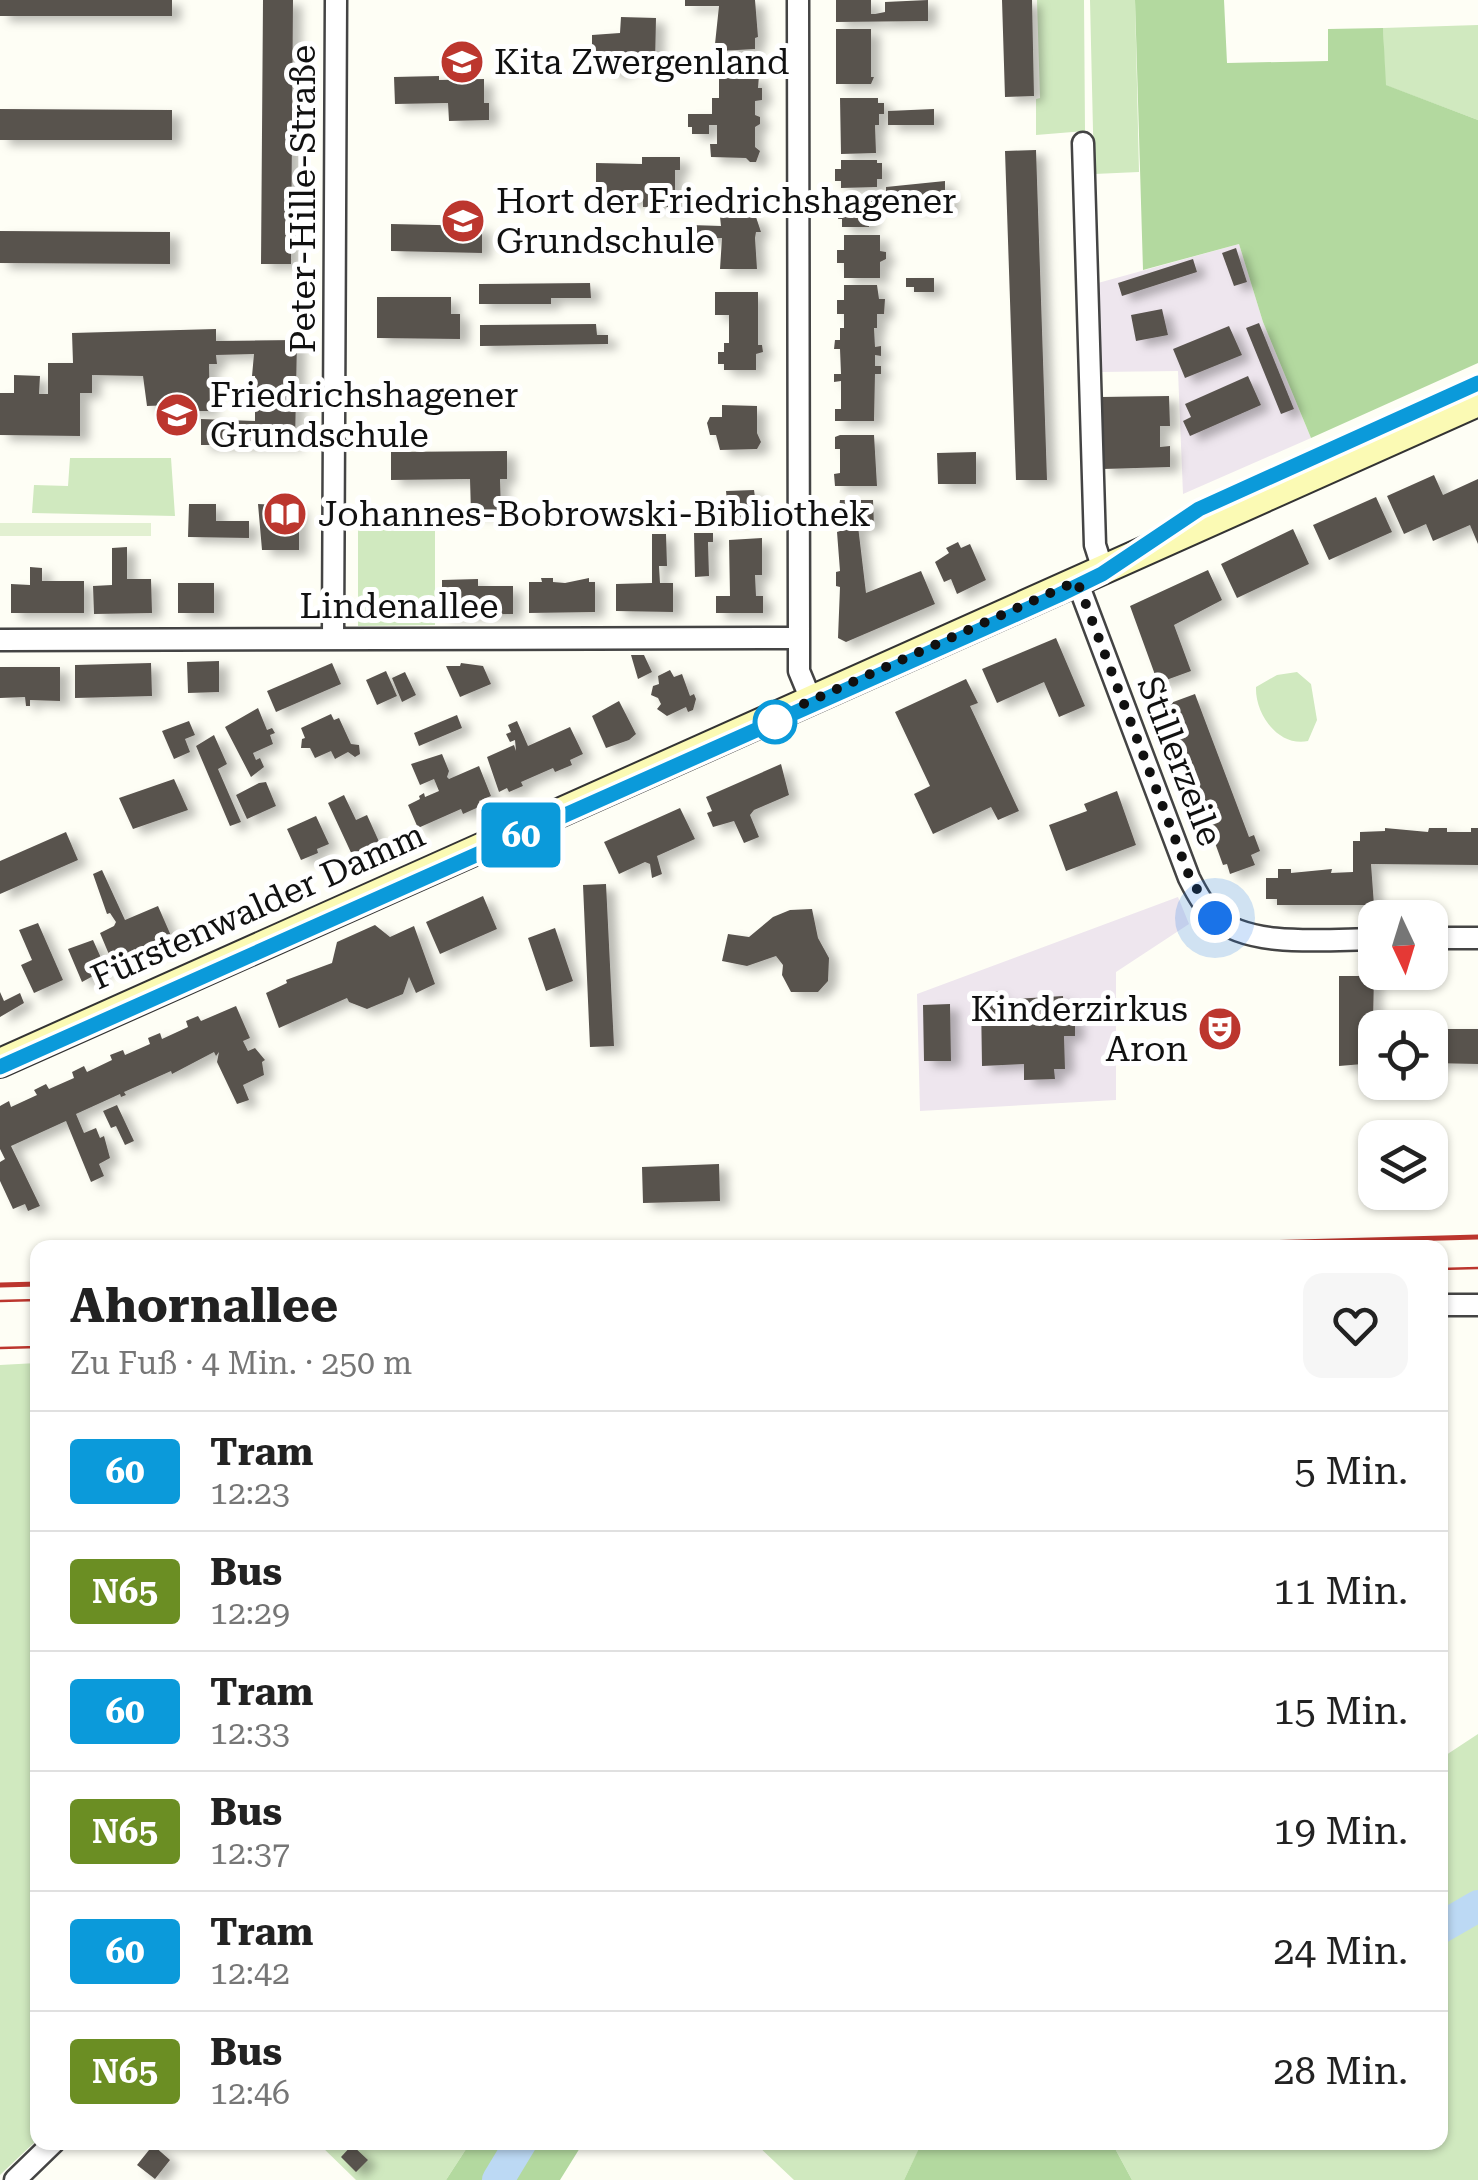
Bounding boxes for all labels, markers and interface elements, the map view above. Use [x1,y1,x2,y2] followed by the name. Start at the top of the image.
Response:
[439,39,485,85] school or university icon: Kita Zwergenland
[494,42,790,83] place label: Kita Zwergenland
[283,45,324,353] street label: Peter-Hille-Straße
[496,181,956,262] place label: Hort der Friedrichshagener Grundschule
[440,198,486,244] school or university icon: Hort der Friedrichshagener Grundschule
[210,375,518,456] place label: Friedrichshagener Grundschule
[154,392,200,438] school or university icon: Friedrichshagener Grundschule
[262,491,308,537] library icon: Johannes-Bobrowski-Bibliothek
[318,494,871,535] place label: Johannes-Bobrowski-Bibliothek
[300,586,498,627] street label: Lindenallee
[1129,671,1231,852] street label: Stillerzeile
[754,701,796,743] unlabelled marker
[476,802,566,868] line badge: 60
[85,814,431,999] street label: Fürstenwalder Damm
[501,815,541,856] text: 60
[1190,893,1240,943] your location
[1358,900,1448,990] north arrow
[1358,900,1448,1210] map controls
[970,989,1188,1070] place label: Kinderzirkus Aron
[1197,1006,1243,1052] theatre icon: Kinderzirkus Aron
[1358,1010,1448,1100] button: locate
[1358,1120,1448,1210] button: layers
[1303,1273,1408,1378] button: heart
[70,1278,338,1334] text: Ahornallee
[70,1344,412,1382] text: Zu Fuß · 4 Min. · 250 m
[210,1430,313,1474] text: Tram
[1294,1449,1408,1493] text: 5 Min.
[105,1451,145,1492] text: 60
[210,1474,290,1512] text: 12:23
[210,1550,282,1594] text: Bus
[1273,1569,1408,1613] text: 11 Min.
[92,1571,158,1612] text: N65
[210,1594,290,1632] text: 12:29
[210,1670,313,1714] text: Tram
[1273,1689,1408,1733] text: 15 Min.
[105,1691,145,1732] text: 60
[210,1714,290,1752] text: 12:33
[210,1790,282,1834] text: Bus
[1273,1809,1408,1853] text: 19 Min.
[92,1811,158,1852] text: N65
[210,1834,290,1872] text: 12:37
[210,1910,313,1954] text: Tram
[1273,1929,1408,1973] text: 24 Min.
[105,1931,145,1972] text: 60
[210,1954,290,1992] text: 12:42
[210,2030,282,2074] text: Bus
[1273,2049,1408,2093] text: 28 Min.
[92,2051,158,2092] text: N65
[210,2074,290,2112] text: 12:46

